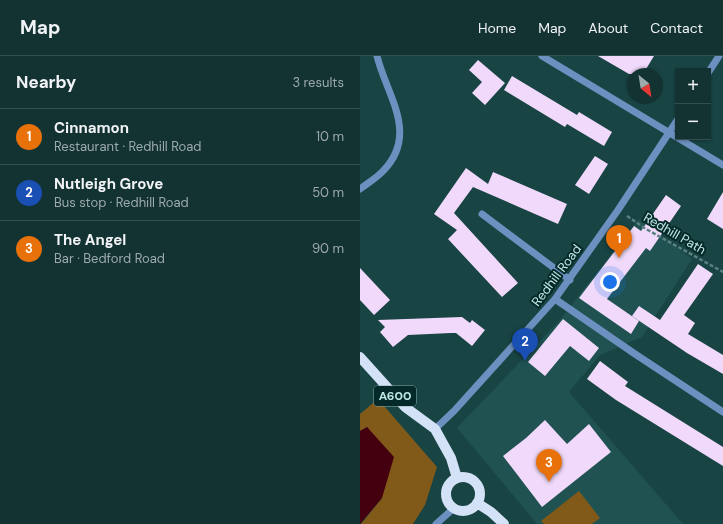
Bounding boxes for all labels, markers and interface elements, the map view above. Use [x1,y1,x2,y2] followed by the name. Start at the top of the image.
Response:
[20,15,60,40] text: Map
[478,19,516,37] text: Home
[538,19,566,37] text: Map
[588,19,628,37] text: About
[650,19,703,37] text: Contact
[627,68,663,104] north arrow
[675,68,711,140] map controls
[675,68,711,104] button: +
[16,71,76,93] text: Nearby
[292,74,344,91] text: 3 results
[675,104,711,140] button: −
[54,118,129,138] text: Cinnamon
[27,128,31,145] text: 1
[316,128,344,145] text: 10 m
[54,138,202,155] text: Restaurant · Redhill Road
[54,174,163,194] text: Nutleigh Grove
[25,184,33,201] text: 2
[312,184,344,201] text: 50 m
[54,194,189,211] text: Bus stop · Redhill Road
[640,209,709,258] street label: Redhill Path
[606,225,632,258] pin: 1
[54,230,126,250] text: The Angel
[25,240,33,257] text: 3
[312,240,344,257] text: 90 m
[528,241,585,310] street label: Redhill Road
[54,250,165,267] text: Bar · Bedford Road
[600,272,620,292] your location
[512,328,538,361] pin: 2
[374,386,416,406] road number: A600
[536,449,562,482] pin: 3

